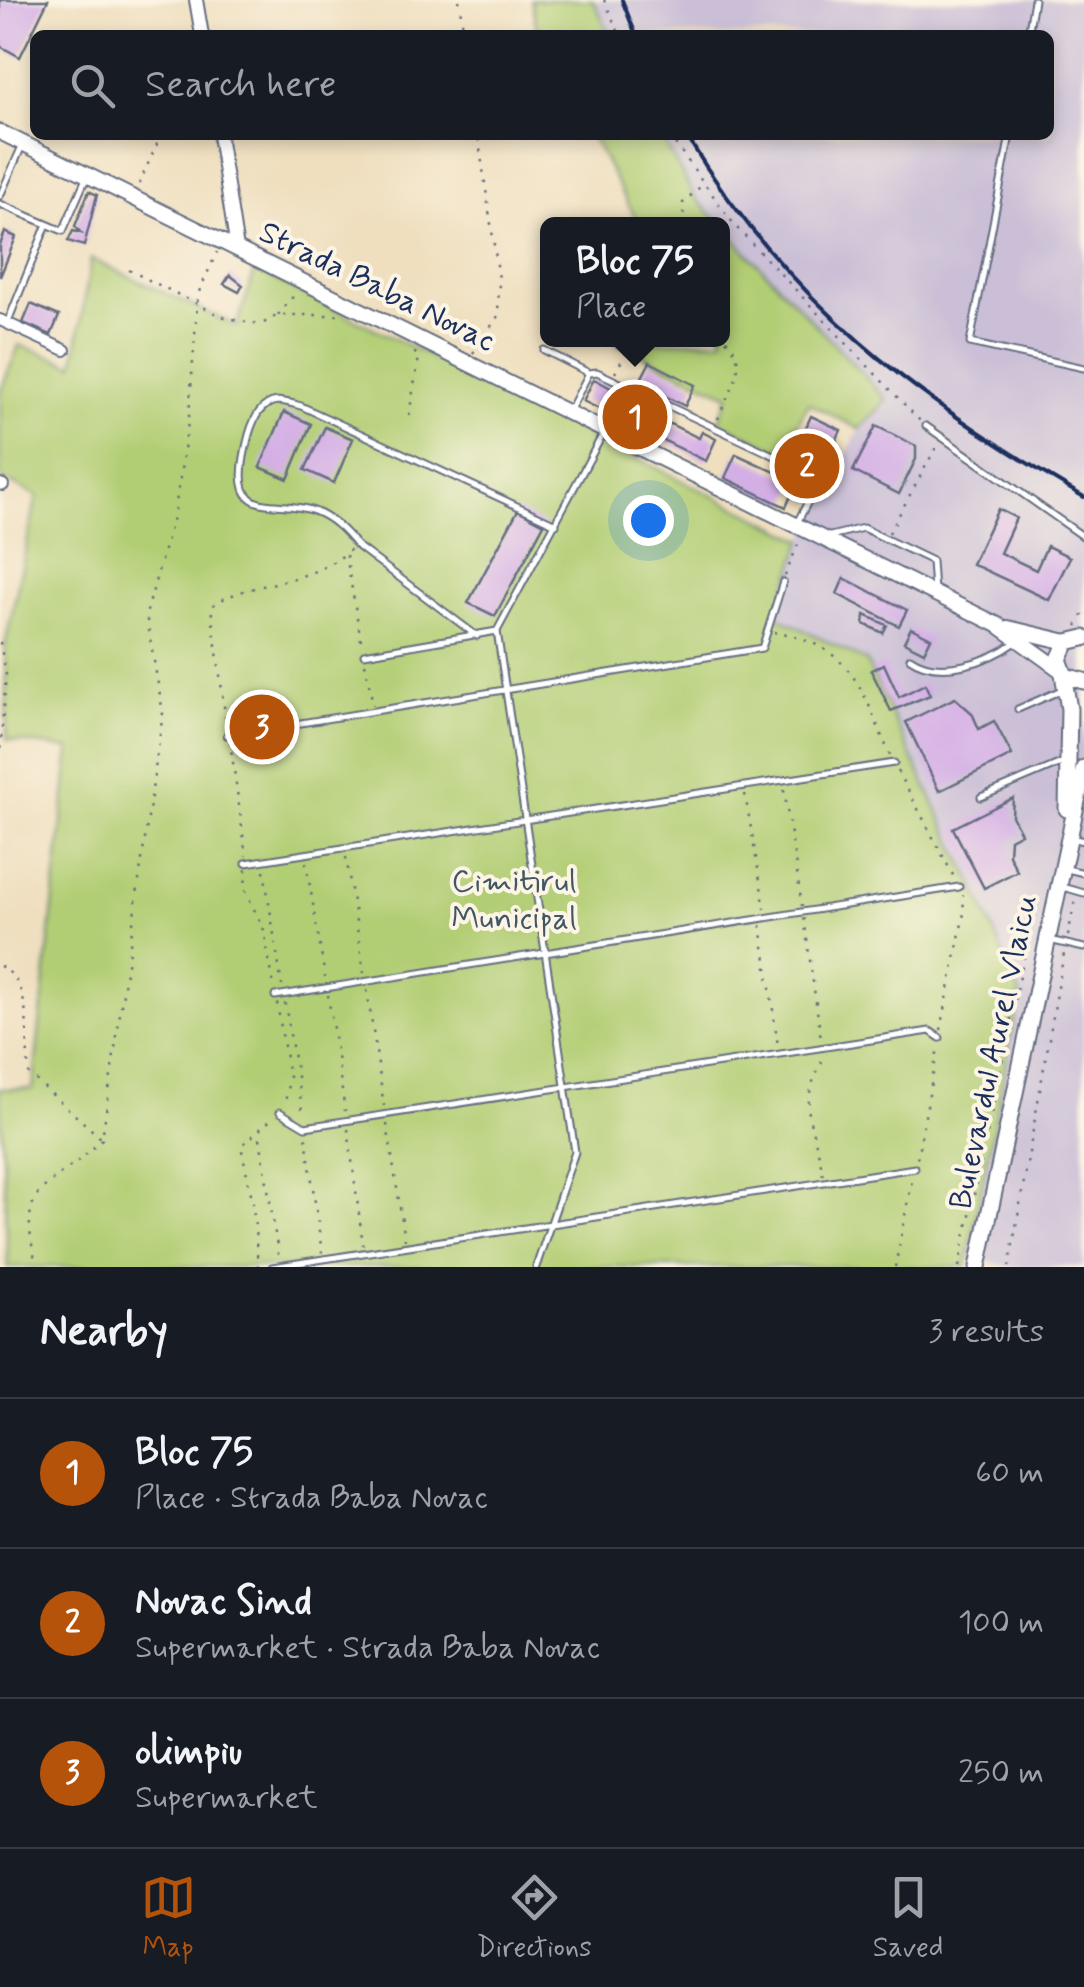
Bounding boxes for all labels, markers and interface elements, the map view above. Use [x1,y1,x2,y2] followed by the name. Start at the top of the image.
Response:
[30,30,1054,140] search box
[65,58,120,113] icon: search
[145,61,336,110] text: Search here
[252,212,502,362] street label: Strada Baba Novac
[540,217,730,347] popup
[576,237,694,286] text: Bloc 75
[576,286,646,328] text: Place
[602,380,668,454] pin: 1
[774,428,840,504] pin: 2
[623,495,674,546] your location
[230,690,294,764] pin: 3
[451,861,577,940] park label: Cimitirul Municipal
[940,891,1048,1213] street label: Bulevardul Aurel Vlaicu
[40,1305,168,1360] text: Nearby
[928,1311,1044,1353] text: 3 results
[135,1428,253,1477] text: Bloc 75
[65,1452,80,1494] text: 1
[975,1452,1044,1494] text: 60 m
[135,1477,488,1519] text: Place · Strada Baba Novac
[135,1578,312,1627] text: Novac Sind
[65,1602,80,1644] text: 2
[958,1602,1044,1644] text: 100 m
[135,1627,600,1669] text: Supermarket · Strada Baba Novac
[135,1728,242,1777] text: olimpiu
[65,1752,80,1794] text: 3
[958,1752,1044,1794] text: 250 m
[135,1777,318,1819] text: Supermarket
[141,1870,196,1967] tab: Map
[477,1870,592,1967] tab: Directions
[873,1870,943,1967] tab: Saved

